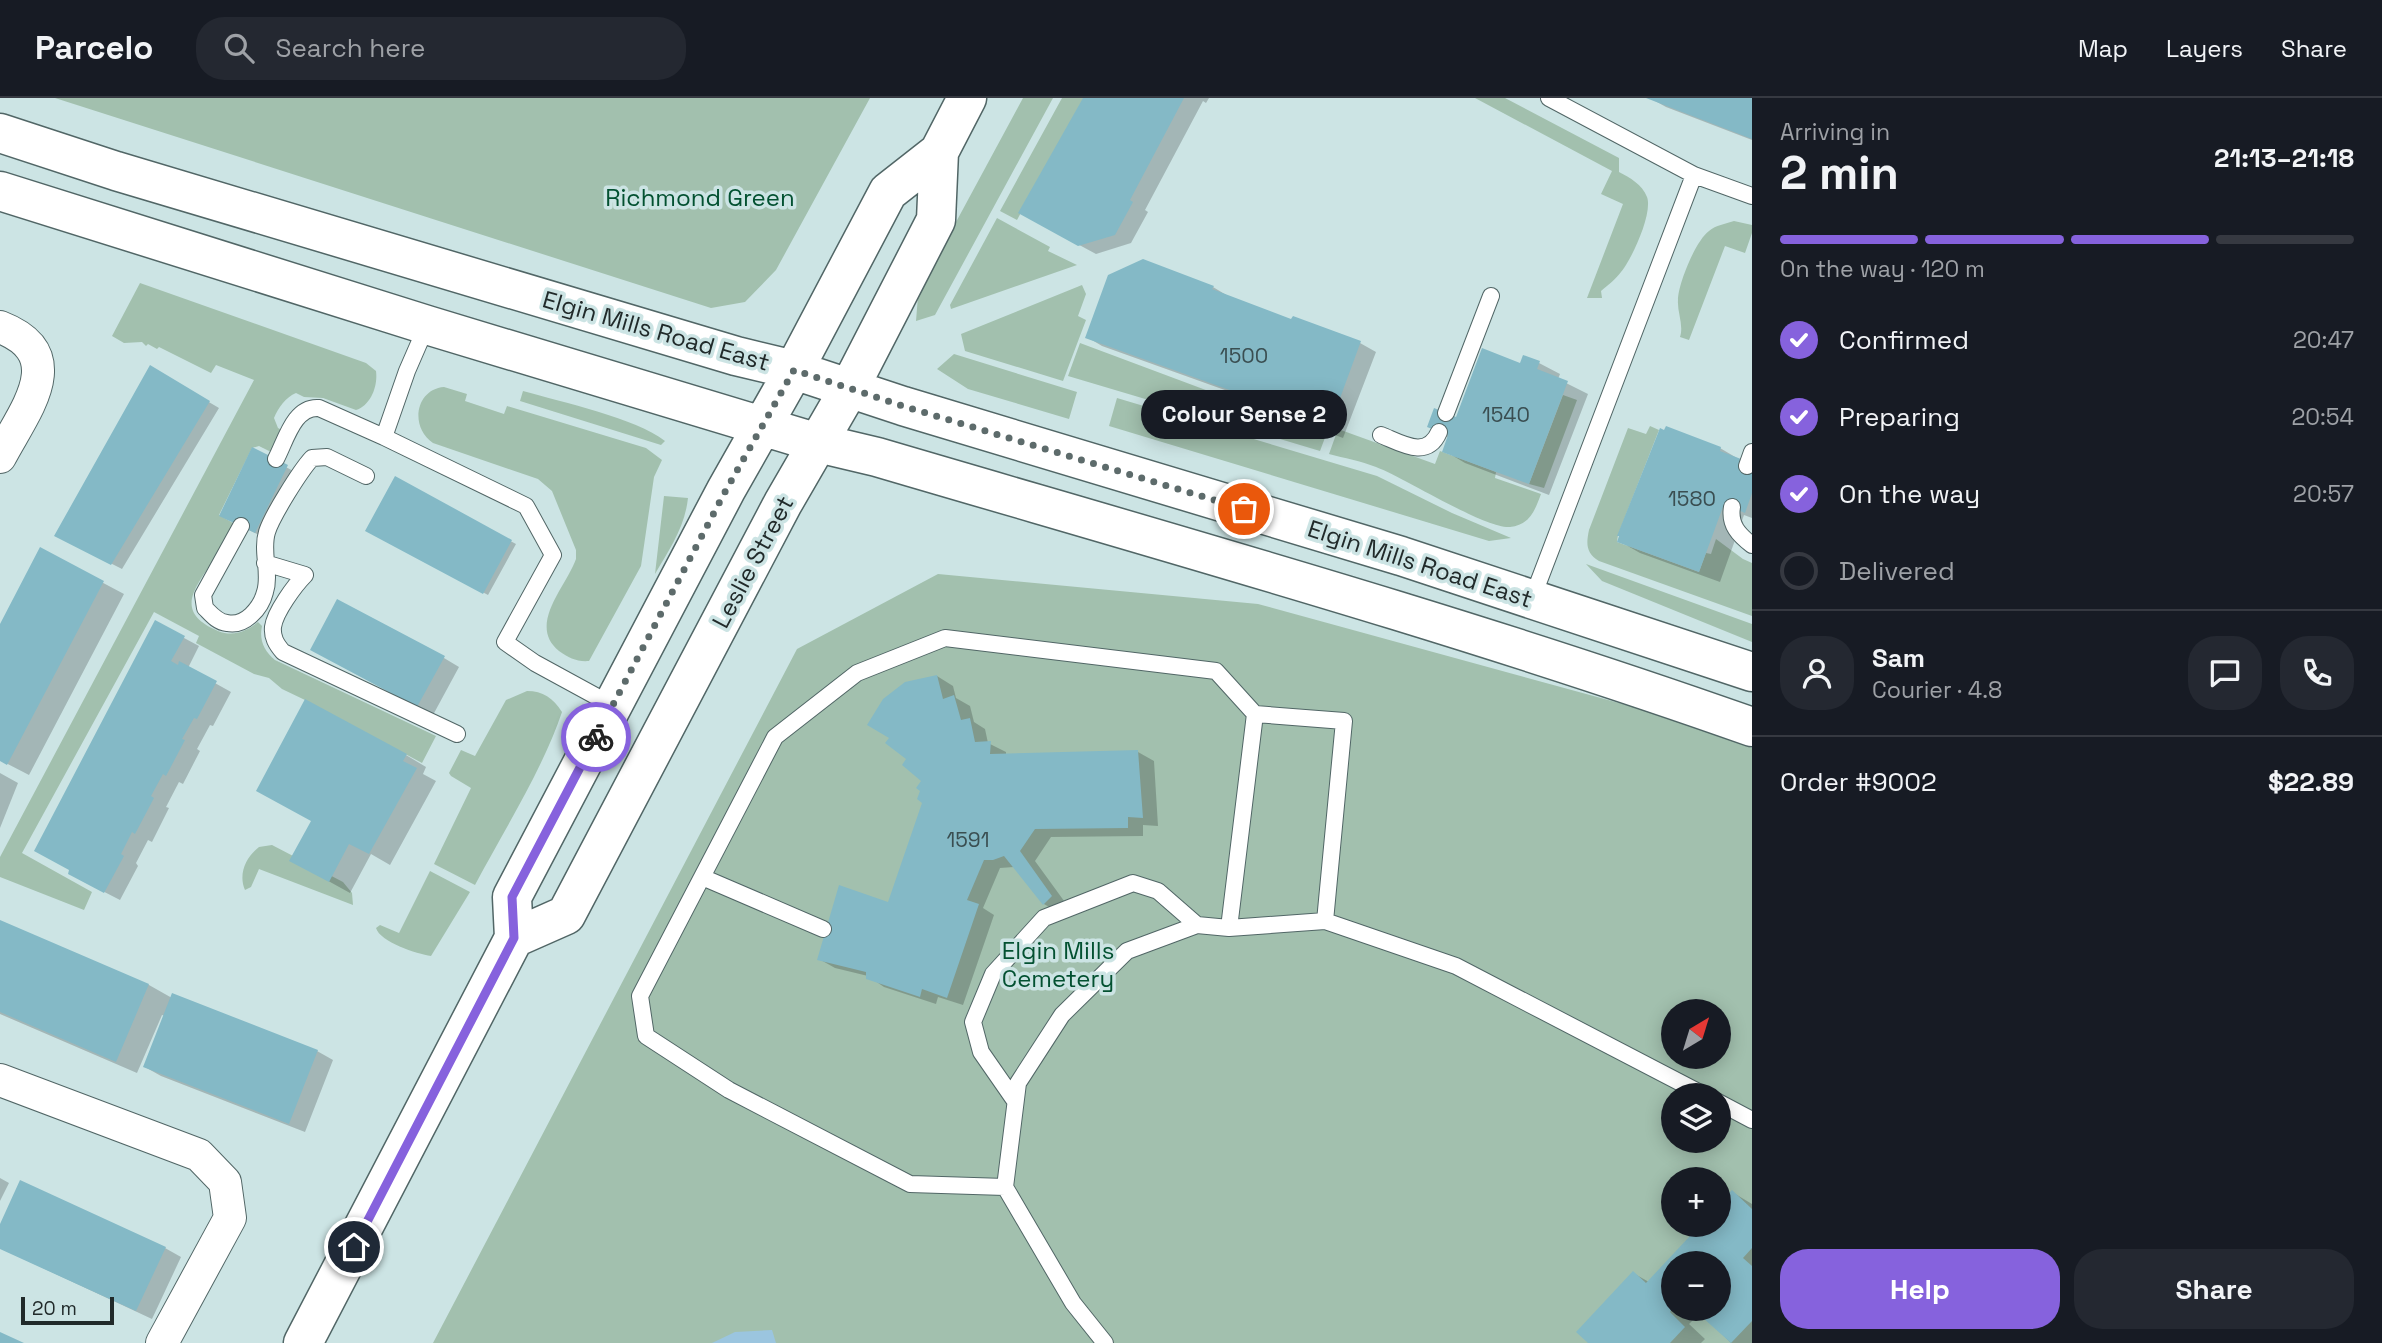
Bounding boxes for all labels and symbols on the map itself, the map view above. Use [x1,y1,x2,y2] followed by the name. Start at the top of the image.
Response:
[605,182,795,213] park label: Richmond Green
[539,283,773,378] street label: Elgin Mills Road East
[1220,342,1268,369] house number: 1500
[1141,390,1347,439] callout: Colour Sense 2
[1482,401,1530,428] house number: 1540
[1214,479,1274,539] pin
[1668,485,1716,512] house number: 1580
[705,490,800,633] street label: Leslie Street
[1304,513,1536,614] street label: Elgin Mills Road East
[561,702,631,772] courier
[947,826,990,853] house number: 1591
[1002,935,1114,994] park label: Elgin Mills Cemetery
[1661,999,1731,1069] north arrow
[324,1217,384,1277] pin
[21,1294,114,1326] scale bar

